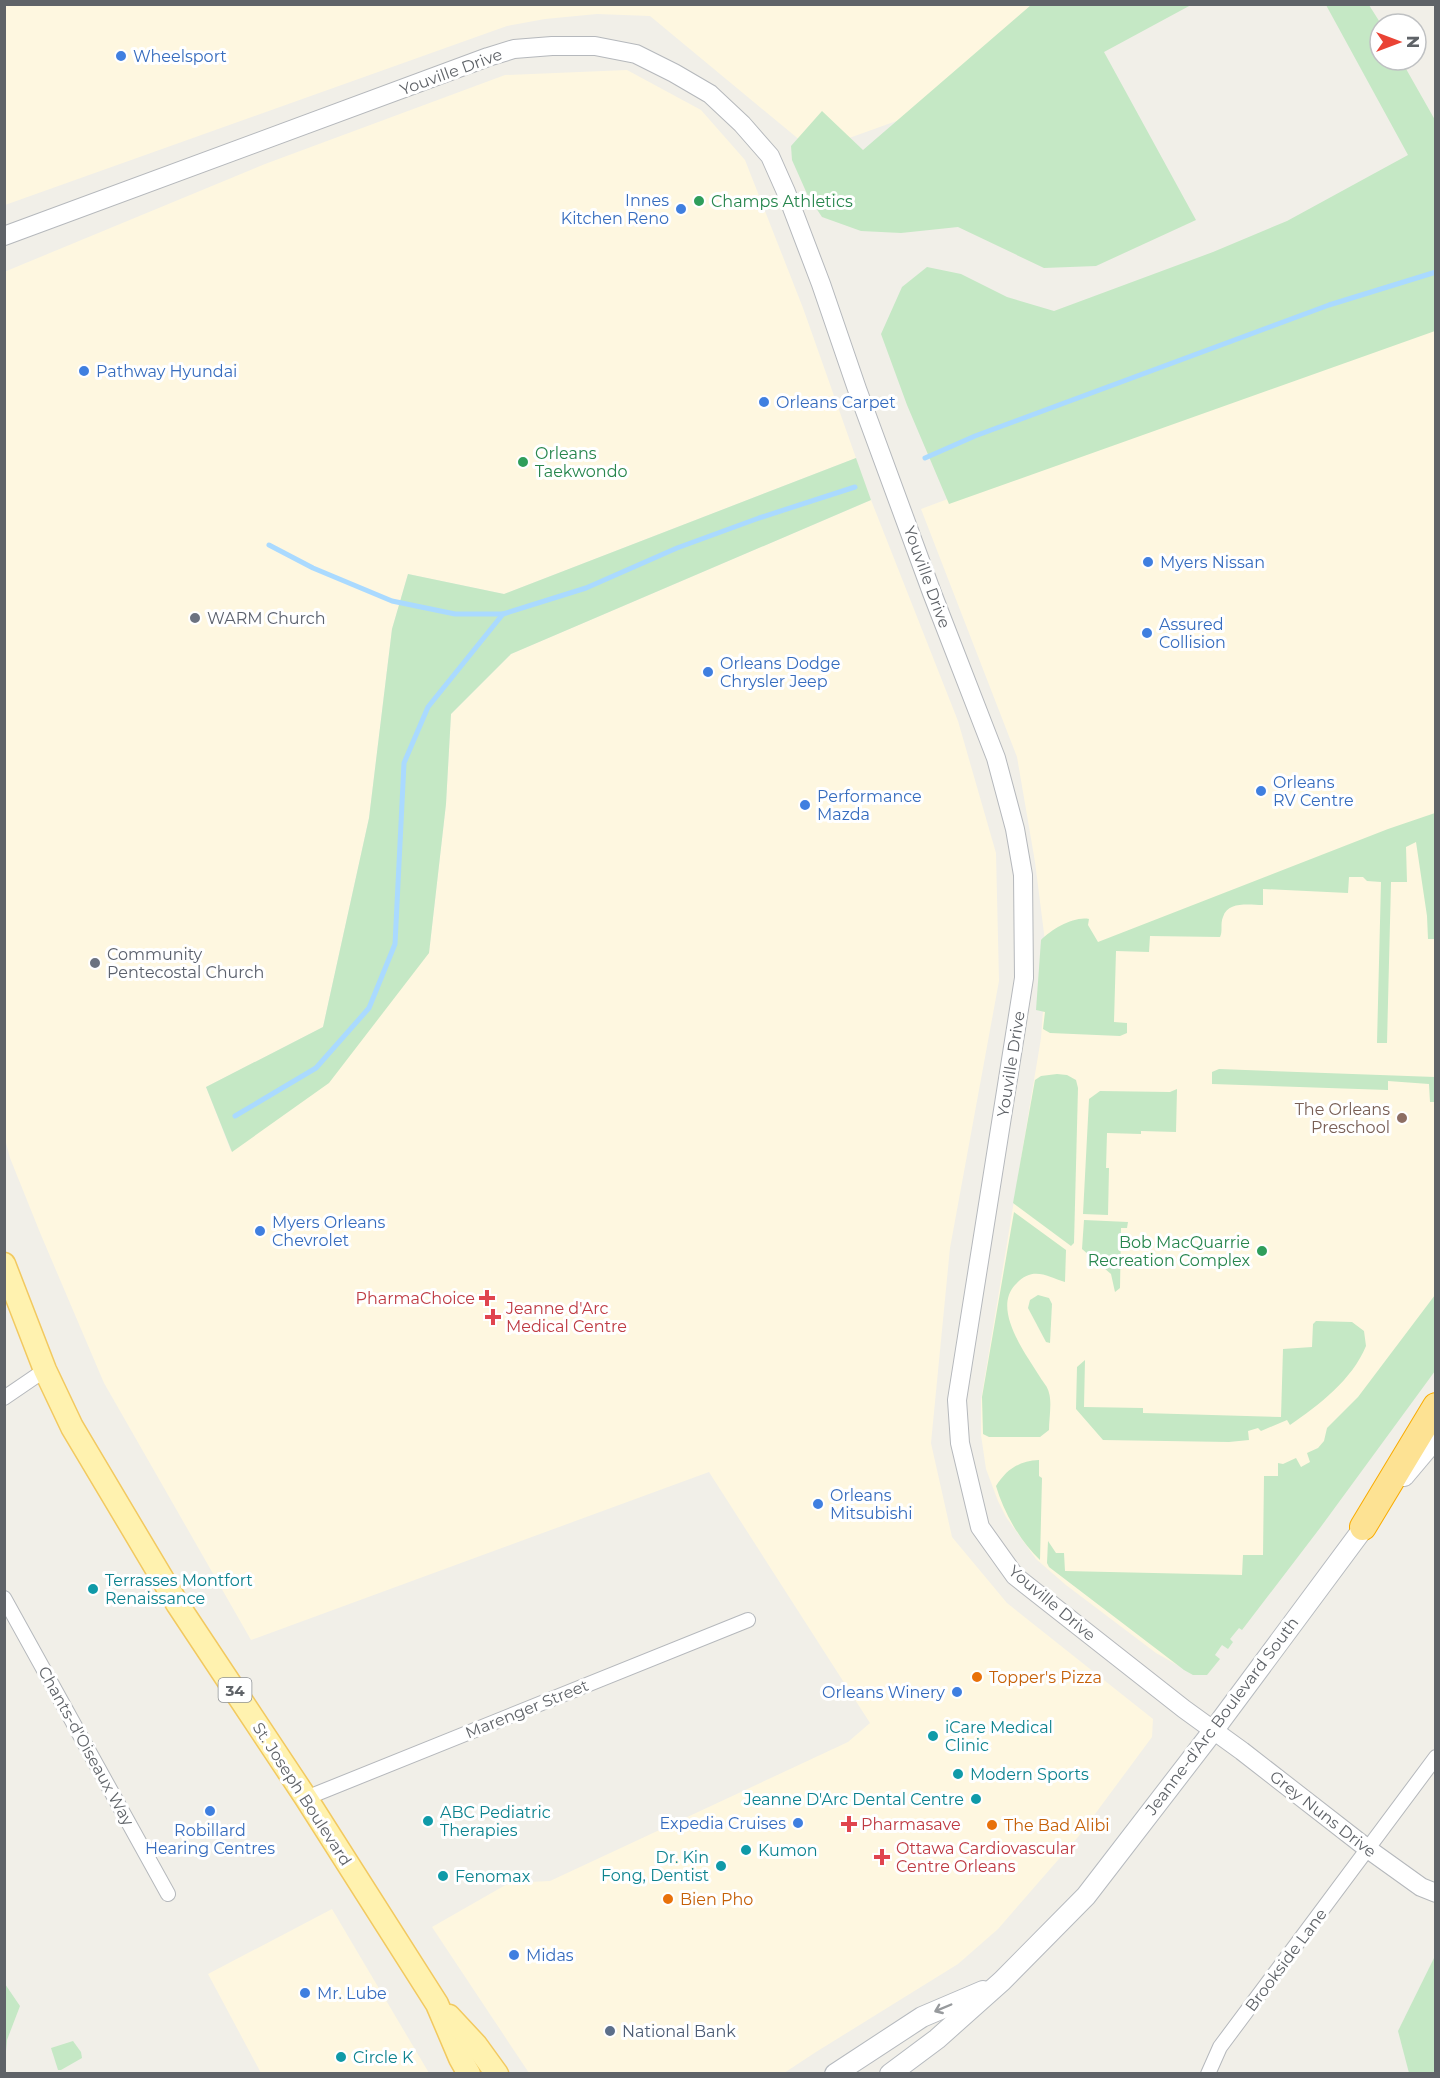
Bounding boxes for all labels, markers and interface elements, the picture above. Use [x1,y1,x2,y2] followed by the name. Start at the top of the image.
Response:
[1368,12,1428,72] north arrow
[1403,36,1422,48] text: N
[397,45,505,99] street label: Youville Drive
[133,47,227,66] place label: Wheelsport
[114,49,128,63] marker: Wheelsport
[561,191,669,228] place label: Innes Kitchen Reno
[711,192,853,211] place label: Champs Athletics
[692,194,706,208] marker: Champs Athletics
[674,202,688,216] marker: Innes Kitchen Reno
[96,362,237,381] place label: Pathway Hyundai
[77,364,91,378] marker: Pathway Hyundai
[776,393,896,412] place label: Orleans Carpet
[757,395,771,409] marker: Orleans Carpet
[535,444,628,481] place label: Orleans Taekwondo
[516,455,530,469] marker: Orleans Taekwondo
[900,523,954,631] street label: Youville Drive
[1160,553,1265,572] place label: Myers Nissan
[1141,555,1155,569] marker: Myers Nissan
[207,609,326,628] place label: WARM Church
[188,611,202,625] marker: WARM Church
[1159,615,1226,652] place label: Assured Collision
[1140,626,1154,640] marker: Assured Collision
[720,654,840,691] place label: Orleans Dodge Chrysler Jeep
[701,665,715,679] marker: Orleans Dodge Chrysler Jeep
[1273,773,1354,810] place label: Orleans RV Centre
[1254,784,1268,798] marker: Orleans RV Centre
[817,787,922,824] place label: Performance Mazda
[798,798,812,812] marker: Performance Mazda
[107,945,264,982] place label: Community Pentecostal Church
[88,956,102,970] marker: Community Pentecostal Church
[993,1010,1029,1118] street label: Youville Drive
[1295,1100,1390,1137] place label: The Orleans Preschool
[1395,1111,1409,1125] marker: The Orleans Preschool
[272,1213,385,1250] place label: Myers Orleans Chevrolet
[253,1224,267,1238] marker: Myers Orleans Chevrolet
[1088,1233,1250,1270] place label: Bob MacQuarrie Recreation Complex
[1255,1244,1269,1258] marker: Bob MacQuarrie Recreation Complex
[356,1289,475,1308] place label: PharmaChoice
[480,1291,494,1305] marker: PharmaChoice
[505,1299,627,1336] place label: Jeanne d'Arc Medical Centre
[484,1308,502,1326] marker: Jeanne d'Arc Medical Centre
[830,1486,913,1523] place label: Orleans Mitsubishi
[811,1497,825,1511] marker: Orleans Mitsubishi
[1005,1561,1099,1645] street label: Youville Drive
[105,1571,253,1608] place label: Terrasses Montfort Renaissance
[86,1582,100,1596] marker: Terrasses Montfort Renaissance
[1141,1613,1303,1819] street label: Jeanne-d'Arc Boulevard South
[34,1663,138,1829] street label: Chants-d'Oiseaux Way
[989,1668,1102,1687] place label: Topper's Pizza
[970,1670,984,1684] marker: Topper's Pizza
[463,1675,592,1742] street label: Marenger Street
[218,1678,252,1702] road number: 34
[822,1683,945,1702] place label: Orleans Winery
[950,1685,964,1699] marker: Orleans Winery
[945,1718,1053,1755] place label: iCare Medical Clinic
[249,1719,355,1869] street label: St. Joseph Boulevard
[926,1729,940,1743] marker: iCare Medical Clinic
[970,1765,1089,1784] place label: Modern Sports
[951,1767,965,1781] marker: Modern Sports
[1266,1767,1380,1861] street label: Grey Nuns Drive
[743,1790,964,1809] place label: Jeanne D'Arc Dental Centre
[969,1792,983,1806] marker: Jeanne D'Arc Dental Centre
[440,1803,551,1840] place label: ABC Pediatric Therapies
[203,1804,217,1818] marker: Robillard Hearing Centres
[421,1814,435,1828] marker: ABC Pediatric Therapies
[660,1814,786,1833] place label: Expedia Cruises
[861,1815,961,1834] place label: Pharmasave
[791,1816,805,1830] marker: Expedia Cruises
[1004,1816,1110,1835] place label: The Bad Alibi
[842,1817,856,1831] marker: Pharmasave
[985,1818,999,1832] marker: The Bad Alibi
[145,1821,275,1858] place label: Robillard Hearing Centres
[896,1839,1076,1876] place label: Ottawa Cardiovascular Centre Orleans
[758,1841,818,1860] place label: Kumon
[739,1843,753,1857] marker: Kumon
[601,1848,709,1885] place label: Dr. Kin Fong, Dentist
[873,1848,891,1866] marker: Ottawa Cardiovascular Centre Orleans
[714,1859,728,1873] marker: Dr. Kin Fong, Dentist
[455,1867,531,1886] place label: Fenomax
[436,1869,450,1883] marker: Fenomax
[680,1890,753,1909] place label: Bien Pho
[661,1892,675,1906] marker: Bien Pho
[1241,1905,1331,2015] street label: Brookside Lane
[526,1946,574,1965] place label: Midas
[507,1948,521,1962] marker: Midas
[317,1984,387,2003] place label: Mr. Lube
[298,1986,312,2000] marker: Mr. Lube
[935,2003,953,2014] one-way arrow
[622,2022,736,2041] place label: National Bank
[603,2024,617,2038] marker: National Bank
[353,2048,414,2067] place label: Circle K
[334,2050,348,2064] marker: Circle K

